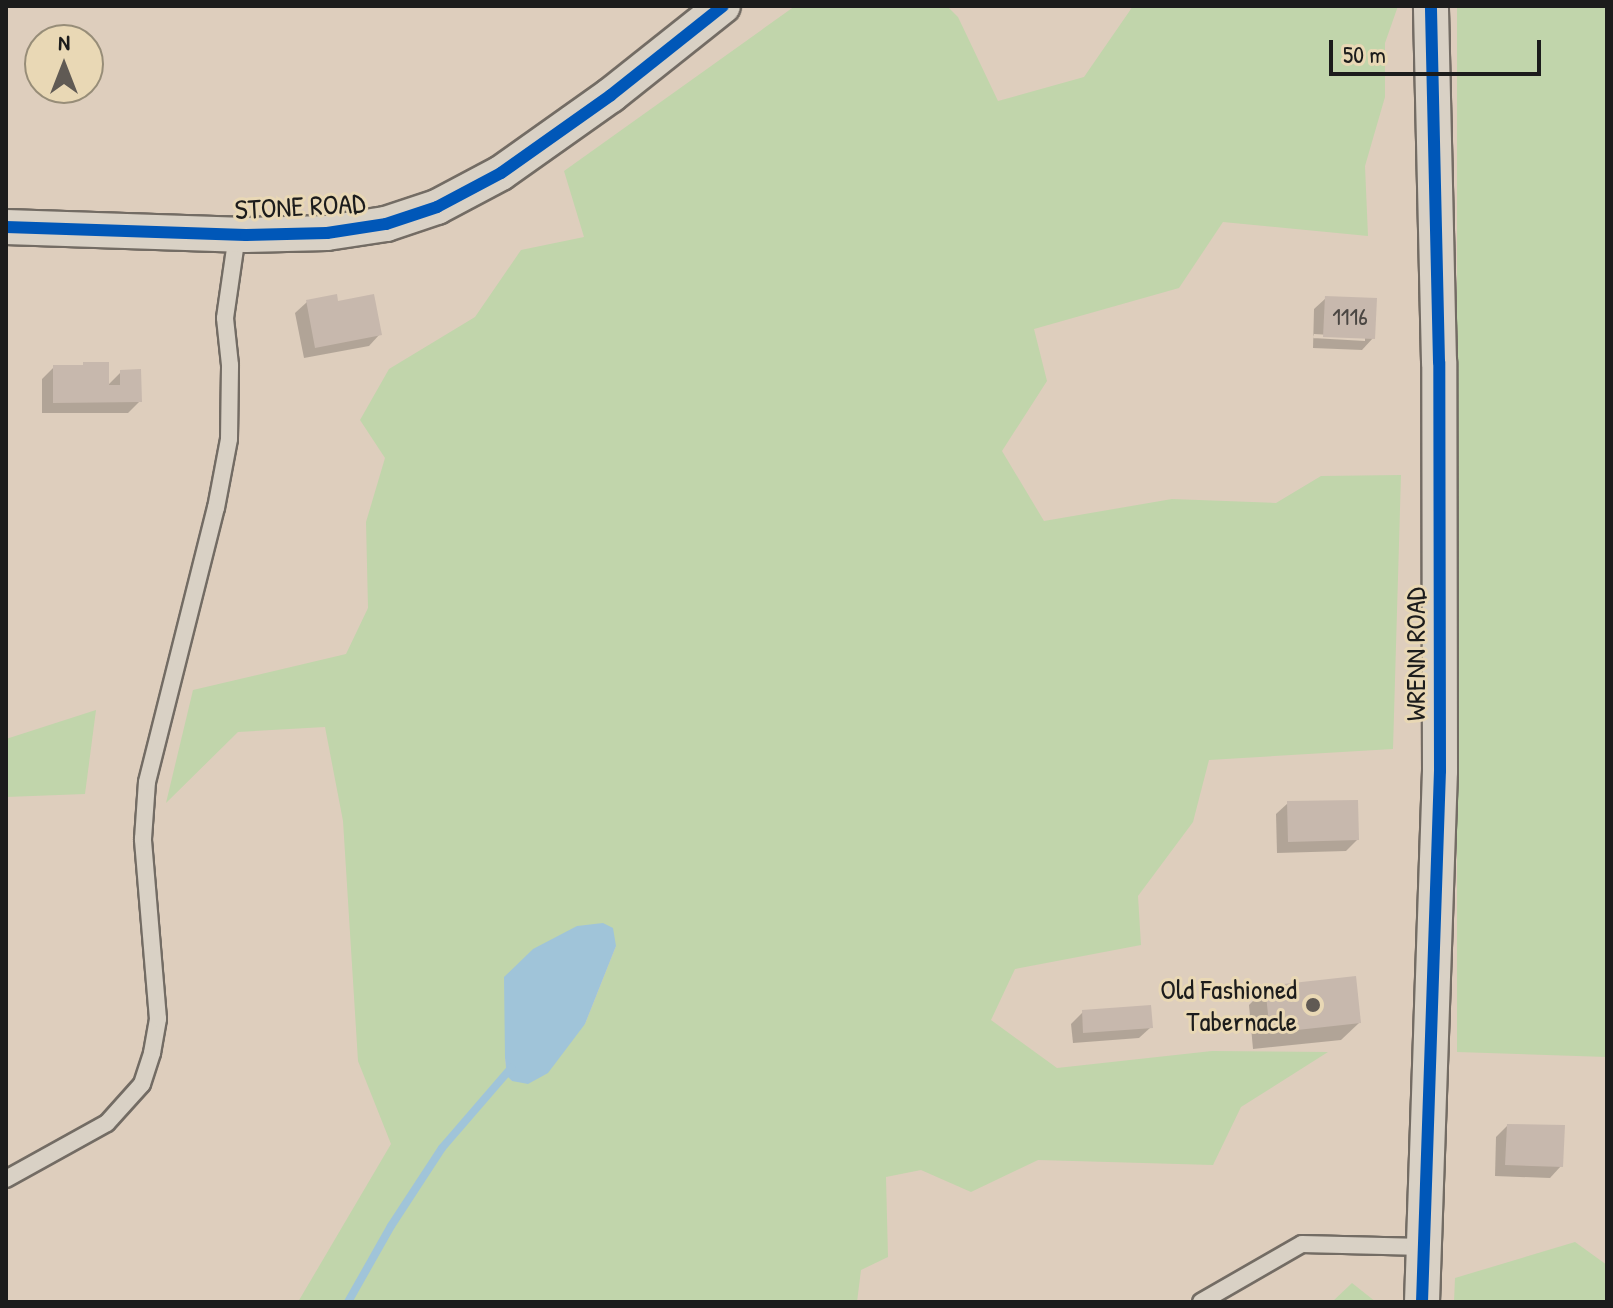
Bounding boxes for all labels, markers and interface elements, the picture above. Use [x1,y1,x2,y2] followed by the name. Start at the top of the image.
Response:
[24,24,104,104] north arrow
[1333,24,1545,74] scale bar
[58,27,70,57] text: N
[1343,38,1386,70] text: 50 m
[234,186,366,226] street label: STONE ROAD
[1332,303,1368,331] house number: 1116
[1398,587,1432,721] street label: WRENN ROAD
[1160,972,1297,1038] place label: Old Fashioned Tabernacle
[1304,996,1322,1014] marker: Old Fashioned Tabernacle

